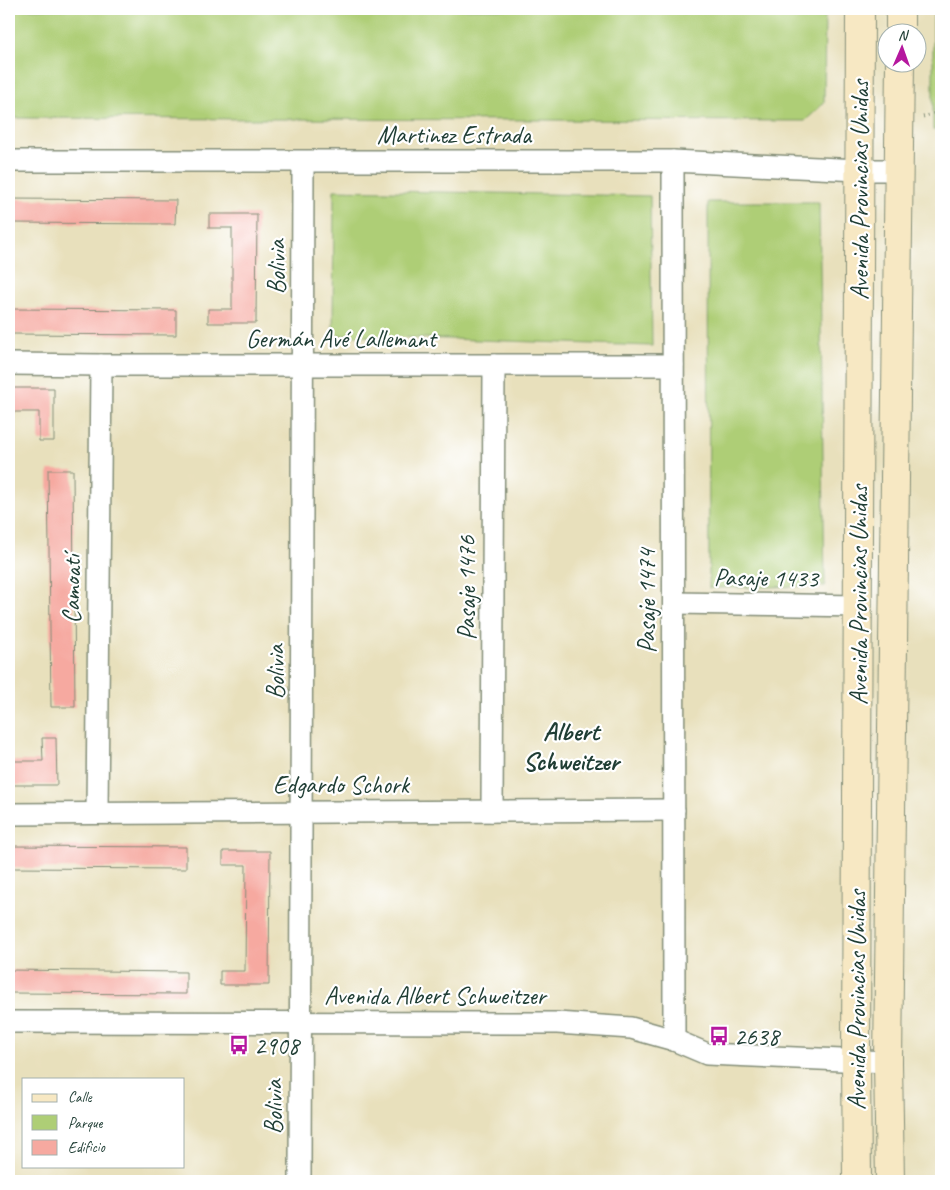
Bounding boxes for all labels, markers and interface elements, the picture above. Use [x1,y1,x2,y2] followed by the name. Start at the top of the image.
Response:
[878,22,928,72] north arrow
[898,27,909,44] text: N
[844,77,876,300] street label: Avenida Provincias Unidas
[377,119,533,151] street label: Martinez Estrada
[261,238,293,294] street label: Bolivia
[246,323,439,355] street label: Germán Avé Lallemant
[843,482,875,705] street label: Avenida Provincias Unidas
[451,535,483,640] street label: Pasaje 1476
[631,546,663,653] street label: Pasaje 1474
[56,549,88,623] street label: Camoatí
[714,561,820,595] street label: Pasaje 1433
[260,643,292,699] street label: Bolivia
[523,715,622,778] district label: Albert Schweitzer
[273,769,411,801] street label: Edgardo Schork
[841,887,873,1110] street label: Avenida Provincias Unidas
[324,980,549,1012] street label: Avenida Albert Schweitzer
[734,1021,782,1053] place label: 2638
[708,1025,730,1047] bus stop icon: 2638
[254,1030,302,1062] place label: 2908
[228,1034,250,1056] bus stop icon: 2908
[22,1078,185,1168] legend
[258,1078,290,1134] street label: Bolivia
[68,1088,93,1107] text: Calle
[68,1114,104,1133] text: Parque
[68,1138,106,1157] text: Edificio

